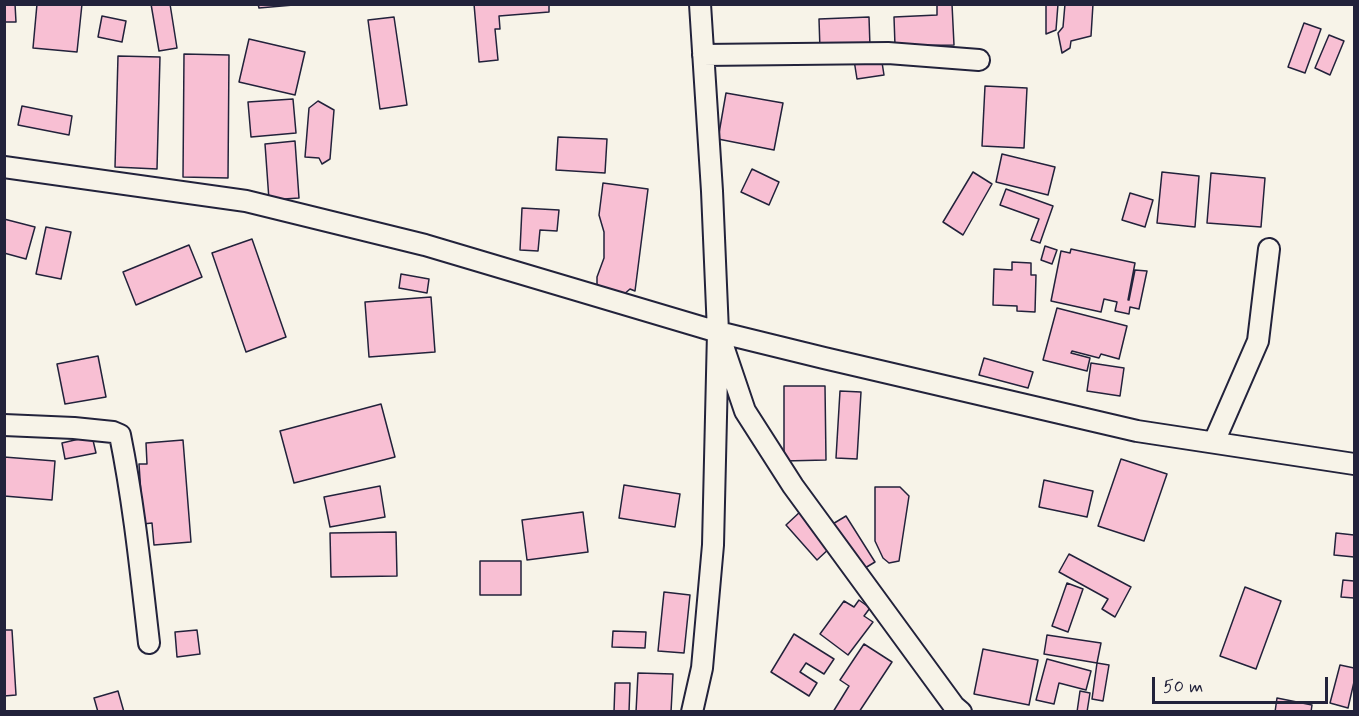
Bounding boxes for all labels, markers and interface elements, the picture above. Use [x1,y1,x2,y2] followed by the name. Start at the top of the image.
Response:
[1155,665,1330,703] scale bar
[1163,675,1203,699] text: 50 m

